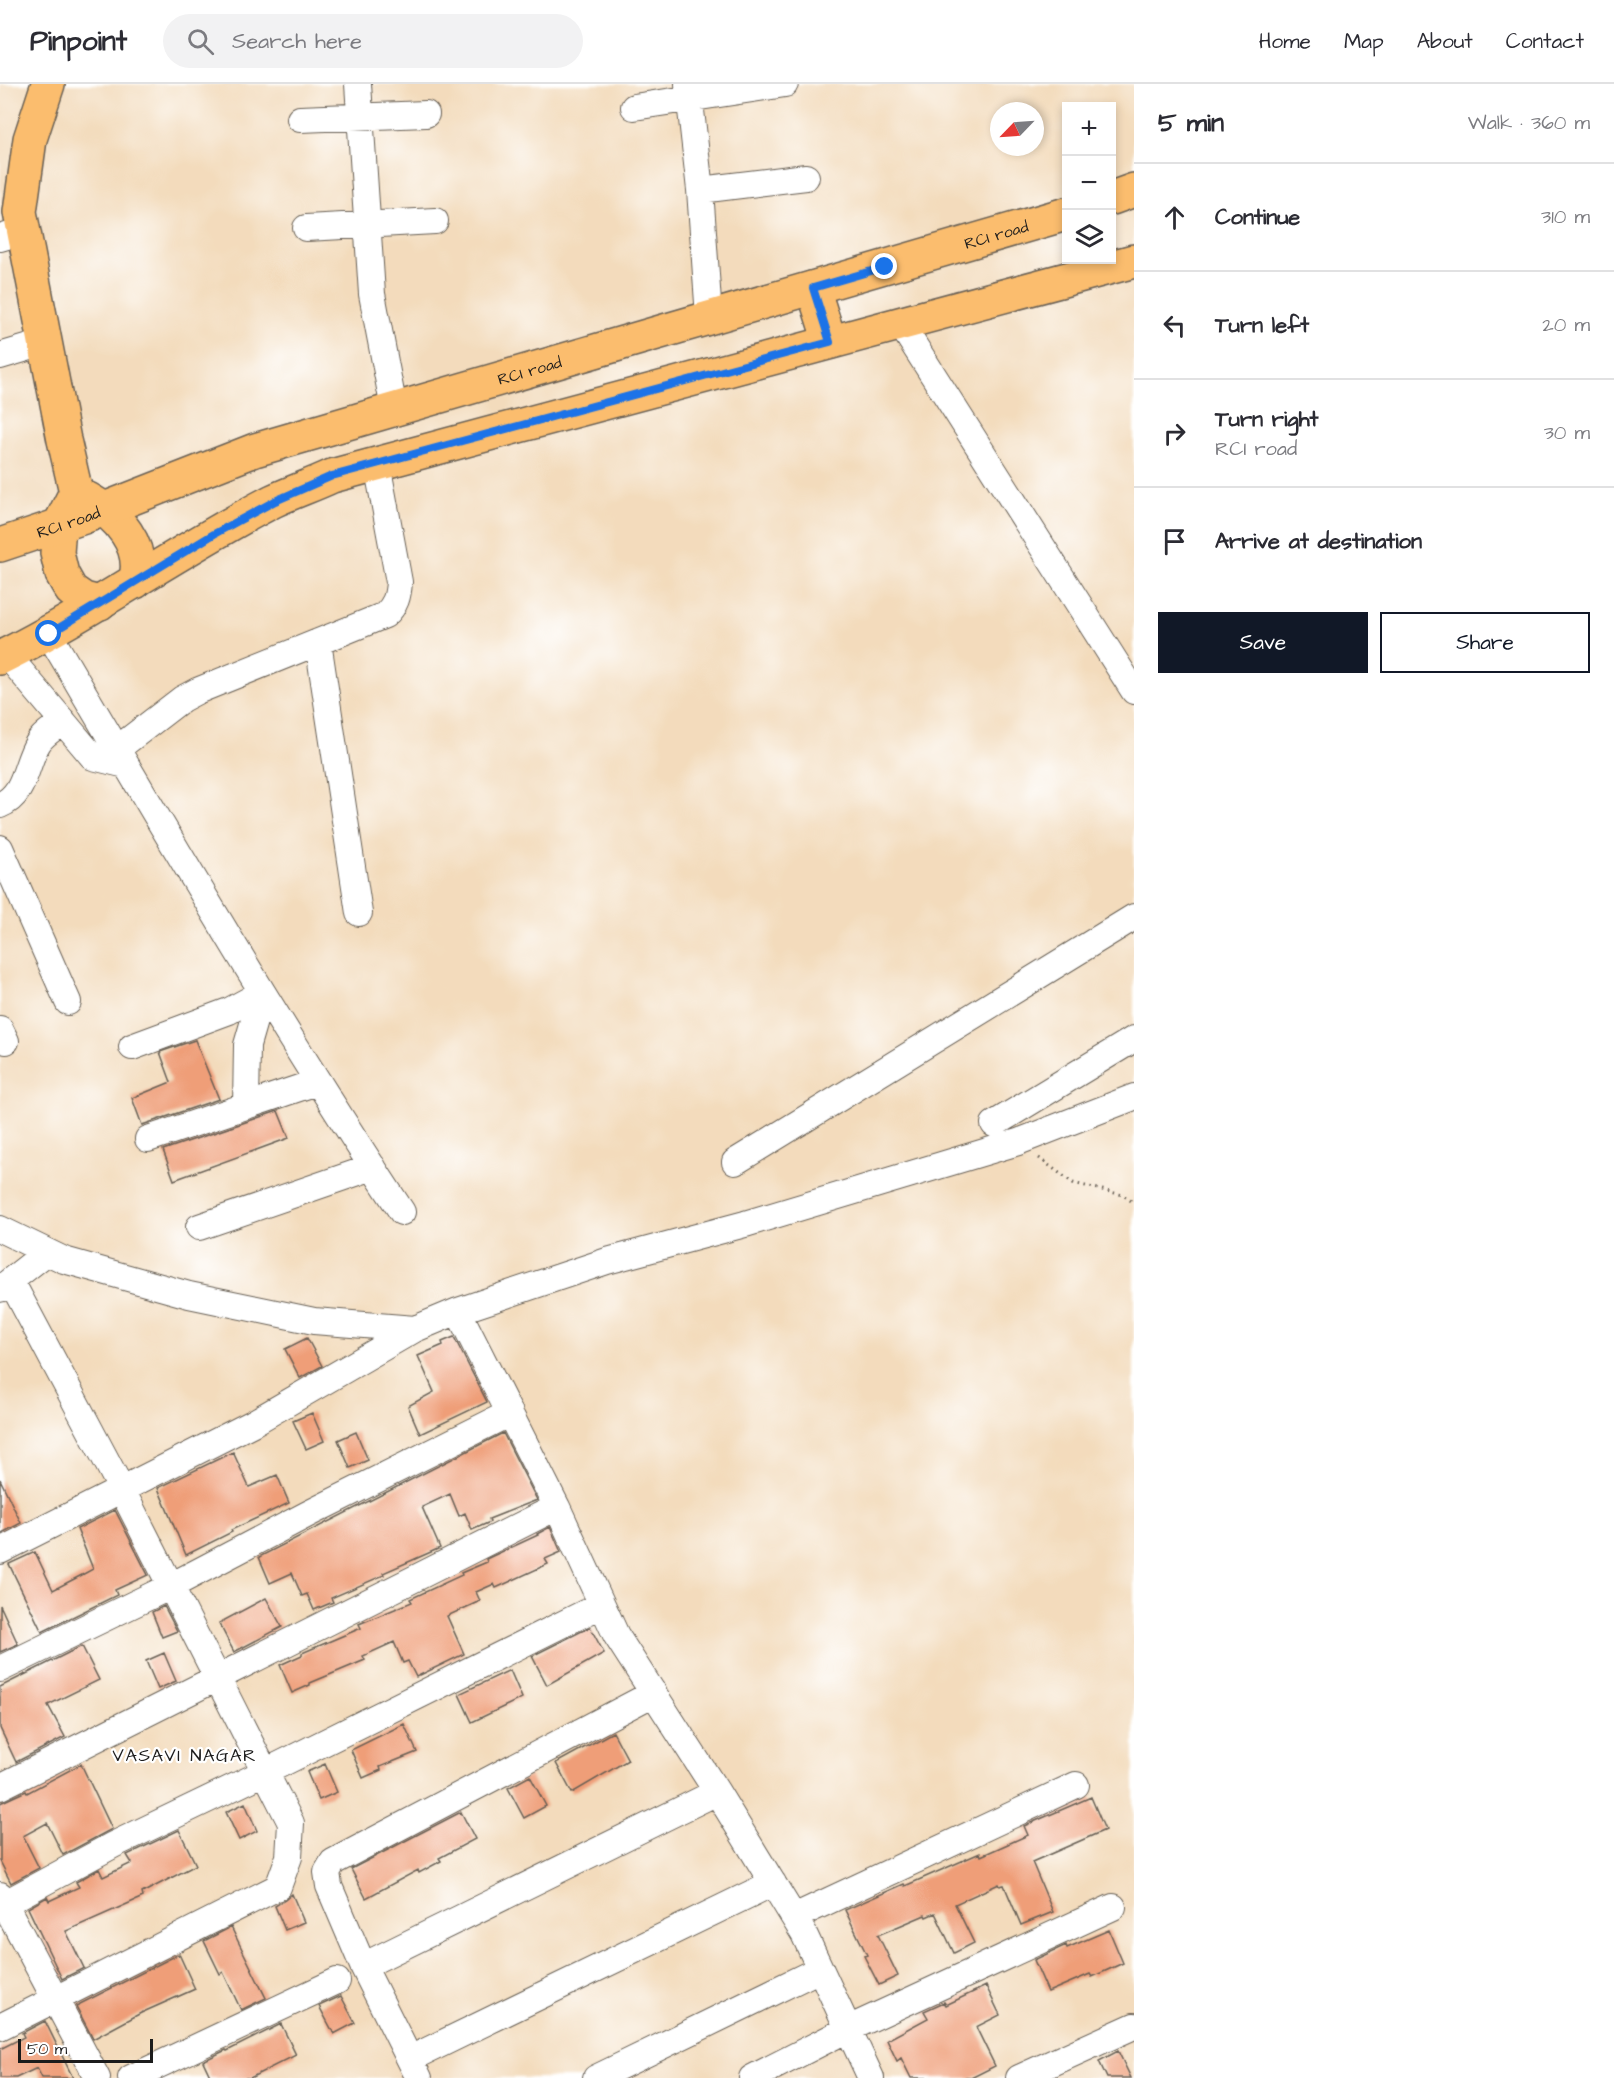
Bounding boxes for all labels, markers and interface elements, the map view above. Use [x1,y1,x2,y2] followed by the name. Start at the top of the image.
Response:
[163,14,583,68] search box
[30,22,127,61] text: Pinpoint
[184,25,217,58] icon: search
[232,26,362,57] text: Search here
[1259,27,1311,56] text: Home
[1344,27,1384,56] text: Map
[1417,27,1473,56] text: About
[1506,27,1584,56] text: Contact
[990,102,1044,156] north arrow
[1062,102,1116,264] map controls
[1062,102,1116,156] button: +
[1158,105,1224,141] text: 5 min
[1468,109,1590,137] text: Walk · 360 m
[1062,156,1116,210] button: −
[1158,201,1191,234] icon: ahead
[1215,202,1300,233] text: Continue
[1541,203,1590,231] text: 310 m
[1062,210,1116,264] button: layers
[962,216,1031,255] street label: RCI road
[871,253,897,279] route end
[1158,309,1191,342] icon: left
[1215,310,1309,341] text: Turn left
[1542,311,1590,339] text: 20 m
[495,351,564,391] street label: RCI road
[1215,404,1318,435] text: Turn right
[1158,417,1191,450] icon: right
[1544,419,1590,447] text: 30 m
[1215,435,1297,463] text: RCI road
[34,502,104,544] street label: RCI road
[1158,525,1191,558] icon: arrive
[1215,526,1422,557] text: Arrive at destination
[1158,612,1368,673] button: Save
[1380,612,1590,673] button: Share
[35,620,61,646] route start
[113,1743,257,1768] district label: VASAVI NAGAR
[18,2036,153,2064] scale bar
[27,2038,67,2060] text: 50 m

